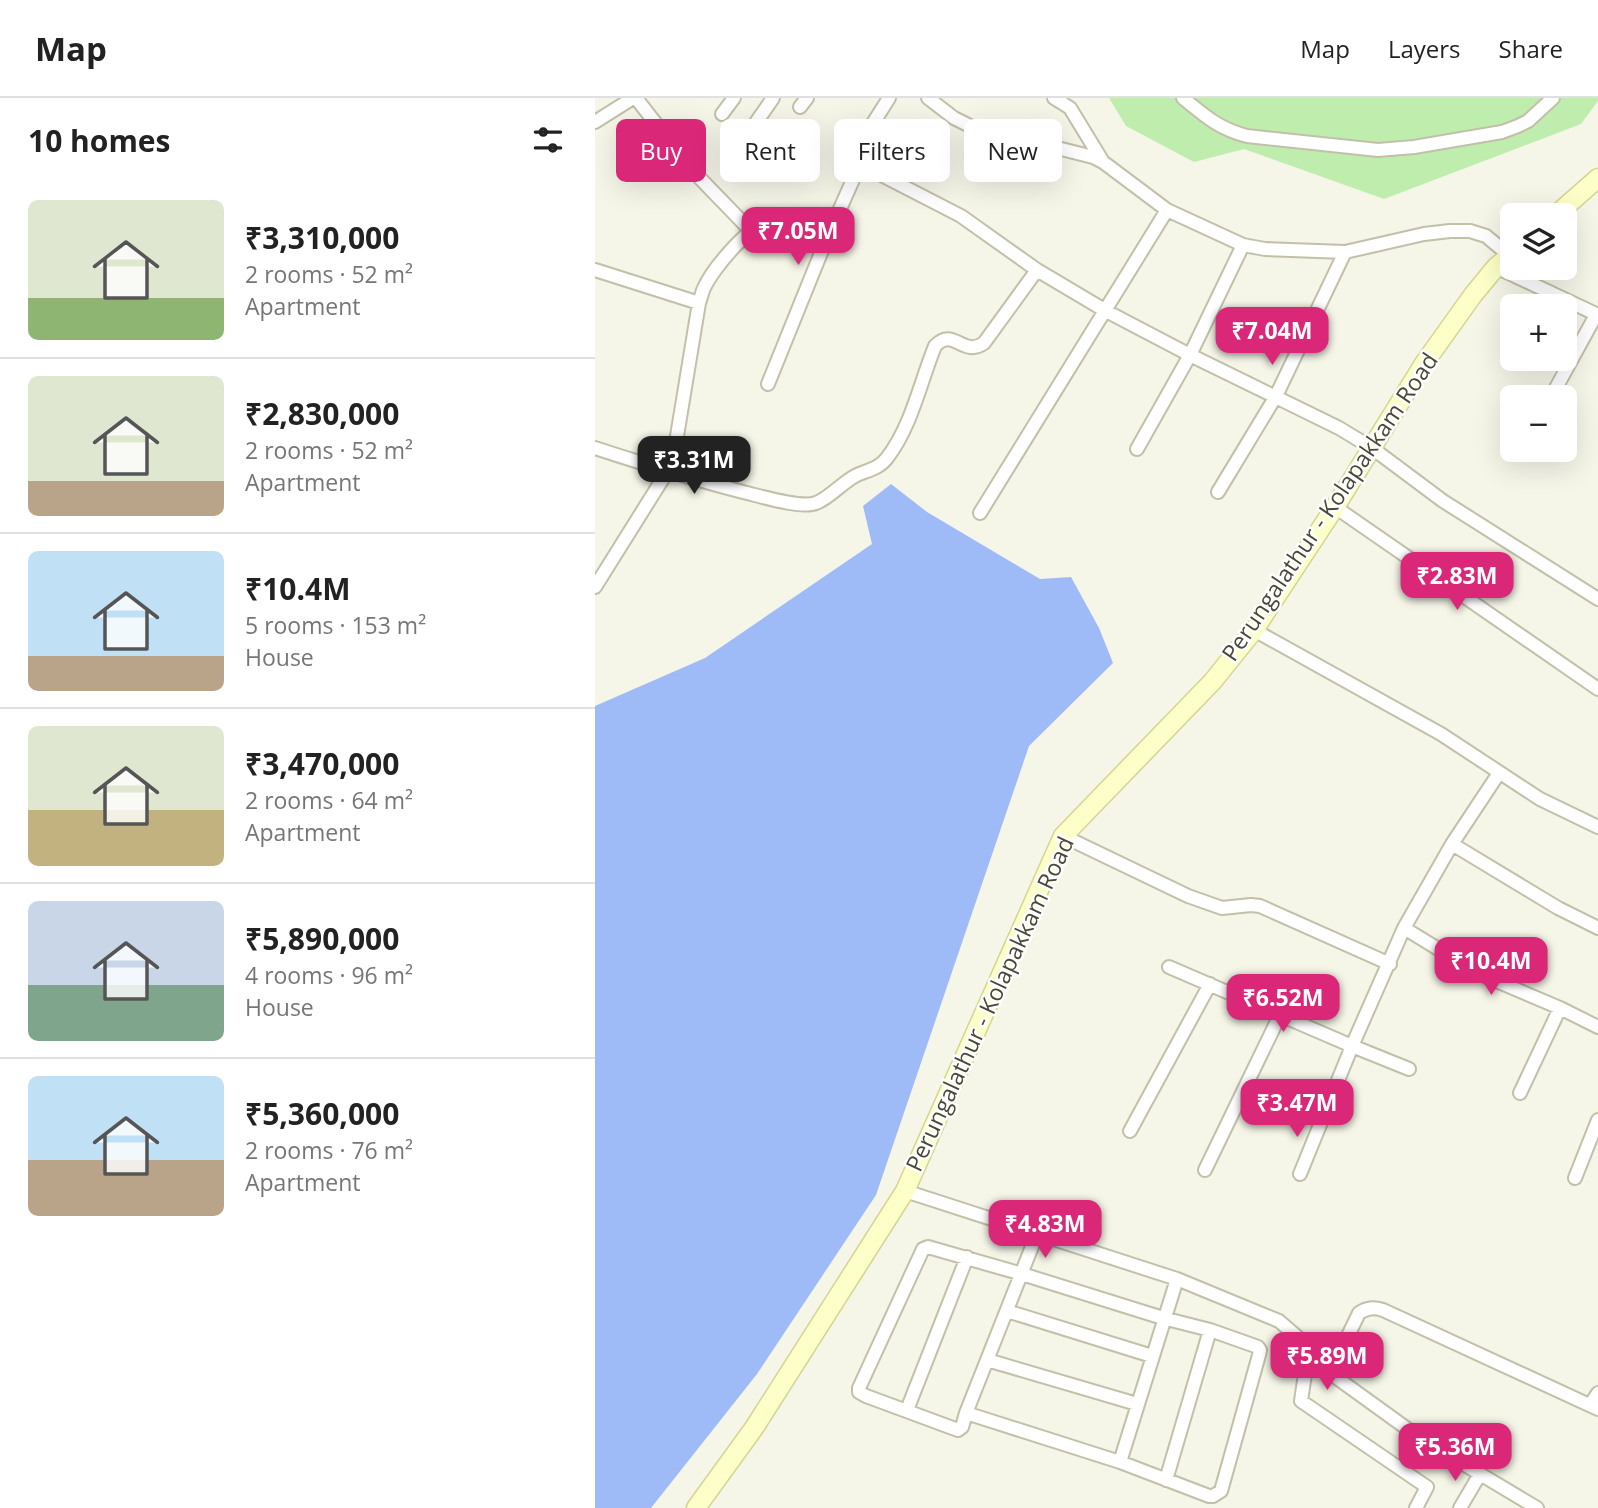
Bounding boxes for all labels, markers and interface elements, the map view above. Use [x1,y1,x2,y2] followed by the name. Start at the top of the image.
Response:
[35,26,107,71] text: Map
[1300,32,1350,65] text: Map
[1388,32,1461,65] text: Layers
[1499,32,1563,65] text: Share
[616,119,706,182] chip: Buy
[720,119,820,182] chip: Rent
[834,119,950,182] chip: Filters
[964,119,1062,182] chip: New
[28,120,171,161] text: 10 homes
[529,121,567,159] icon: filters
[1500,203,1577,462] map controls
[1500,203,1577,280] button: layers
[741,208,855,267] pin: ₹7.05M
[758,214,838,246] text: ₹7.05M
[245,217,399,258] text: ₹3,310,000
[84,228,168,312] icon: home
[245,258,413,290] text: 2 rooms · 52 m²
[245,290,361,322] text: Apartment
[1500,294,1577,371] button: +
[1215,308,1329,367] pin: ₹7.04M
[1232,314,1312,346] text: ₹7.04M
[1214,346,1445,667] street label: Perungalathur - Kolapakkam Road
[1500,385,1577,462] button: −
[245,393,399,434] text: ₹2,830,000
[84,404,168,488] icon: home
[245,434,413,466] text: 2 rooms · 52 m²
[637,436,751,496] pin: ₹3.31M
[654,443,734,475] text: ₹3.31M
[245,466,361,498] text: Apartment
[1400,552,1514,612] pin: ₹2.83M
[1417,559,1497,591] text: ₹2.83M
[245,568,350,609] text: ₹10.4M
[84,579,168,663] icon: home
[245,609,426,641] text: 5 rooms · 153 m²
[245,641,314,673] text: House
[245,743,399,784] text: ₹3,470,000
[84,754,168,838] icon: home
[245,784,413,816] text: 2 rooms · 64 m²
[245,816,361,848] text: Apartment
[897,831,1081,1176] street label: Perungalathur - Kolapakkam Road
[245,918,399,959] text: ₹5,890,000
[84,929,168,1013] icon: home
[1434,937,1548,997] pin: ₹10.4M
[1451,944,1531,976] text: ₹10.4M
[245,959,413,991] text: 4 rooms · 96 m²
[1226,974,1340,1034] pin: ₹6.52M
[1243,981,1323,1013] text: ₹6.52M
[245,991,314,1023] text: House
[1240,1080,1354,1139] pin: ₹3.47M
[1257,1086,1337,1118] text: ₹3.47M
[245,1093,399,1134] text: ₹5,360,000
[84,1104,168,1188] icon: home
[245,1134,413,1166] text: 2 rooms · 76 m²
[245,1166,361,1198] text: Apartment
[988,1200,1102,1260] pin: ₹4.83M
[1005,1207,1085,1239] text: ₹4.83M
[1270,1332,1384,1392] pin: ₹5.89M
[1287,1339,1367,1371] text: ₹5.89M
[1398,1424,1512,1483] pin: ₹5.36M
[1415,1430,1495,1462] text: ₹5.36M

